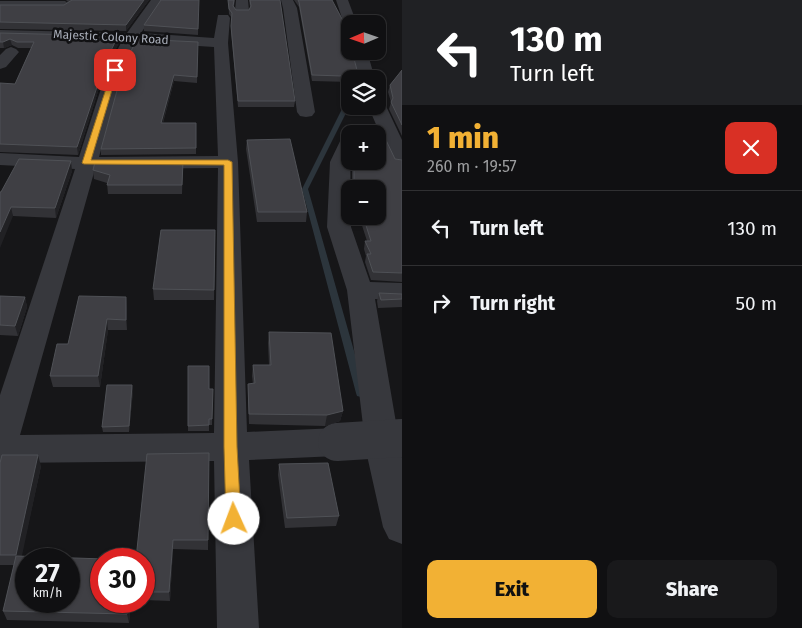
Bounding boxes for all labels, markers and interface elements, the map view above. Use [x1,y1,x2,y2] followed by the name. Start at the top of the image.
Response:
[341,15,386,60] north arrow
[341,15,386,225] map controls
[510,18,603,60] text: 130 m
[427,20,492,85] icon: left
[53,27,169,47] street label: Majestic Colony Road
[94,49,136,91] pin
[101,56,129,84] icon: arrive
[510,60,594,87] text: Turn left
[341,70,386,115] button: layers
[427,120,499,156] text: 1 min
[725,122,777,174] button: close
[341,125,386,170] button: +
[427,157,517,176] text: 260 m · 19:57
[341,180,386,225] button: −
[427,214,455,242] icon: left
[470,217,544,240] text: Turn left
[727,217,777,240] text: 130 m
[427,289,455,317] icon: right
[470,292,555,315] text: Turn right
[736,292,777,315] text: 50 m
[207,492,259,544] position arrow
[90,548,155,613] speed limit sign: 30
[35,559,60,589] text: 27
[427,560,597,618] button: Exit
[607,560,777,618] button: Share
[33,586,62,600] text: km/h

